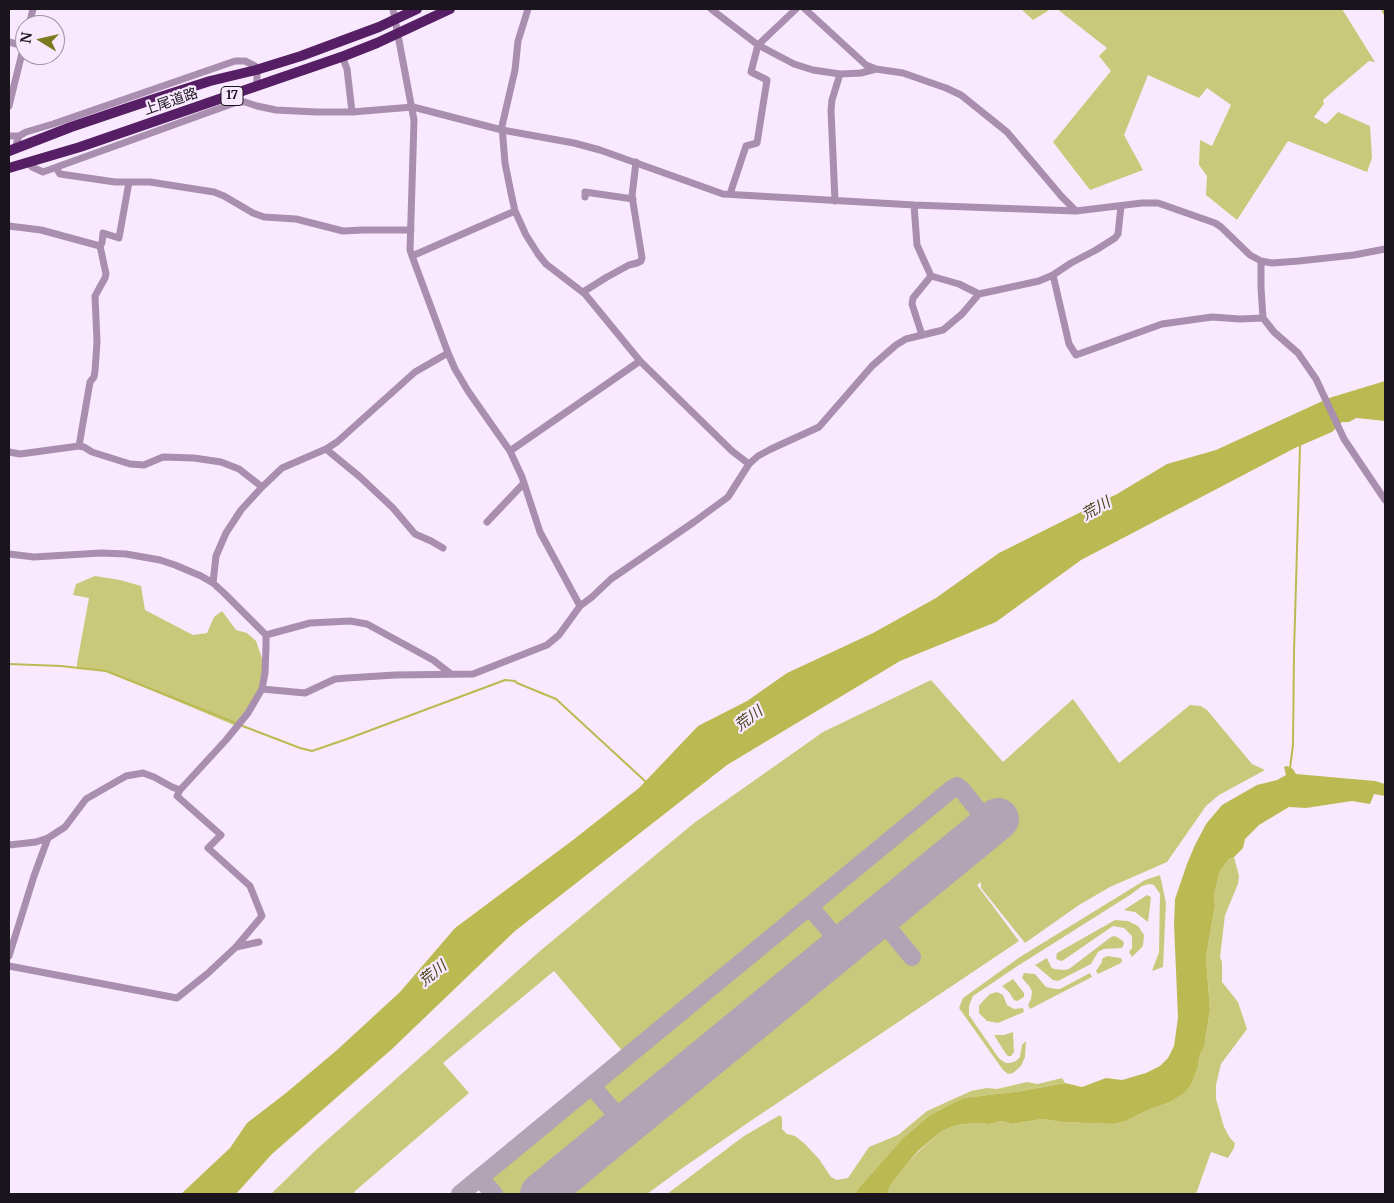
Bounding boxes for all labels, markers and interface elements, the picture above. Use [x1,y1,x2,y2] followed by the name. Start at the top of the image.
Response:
[15,15,65,65] north arrow
[16,31,36,45] text: N
[142,85,200,119] street label: 上尾道路
[221,86,243,105] road number: 17
[1079,494,1113,524] water label: 荒川
[732,703,766,735] water label: 荒川
[416,958,450,990] water label: 荒川

